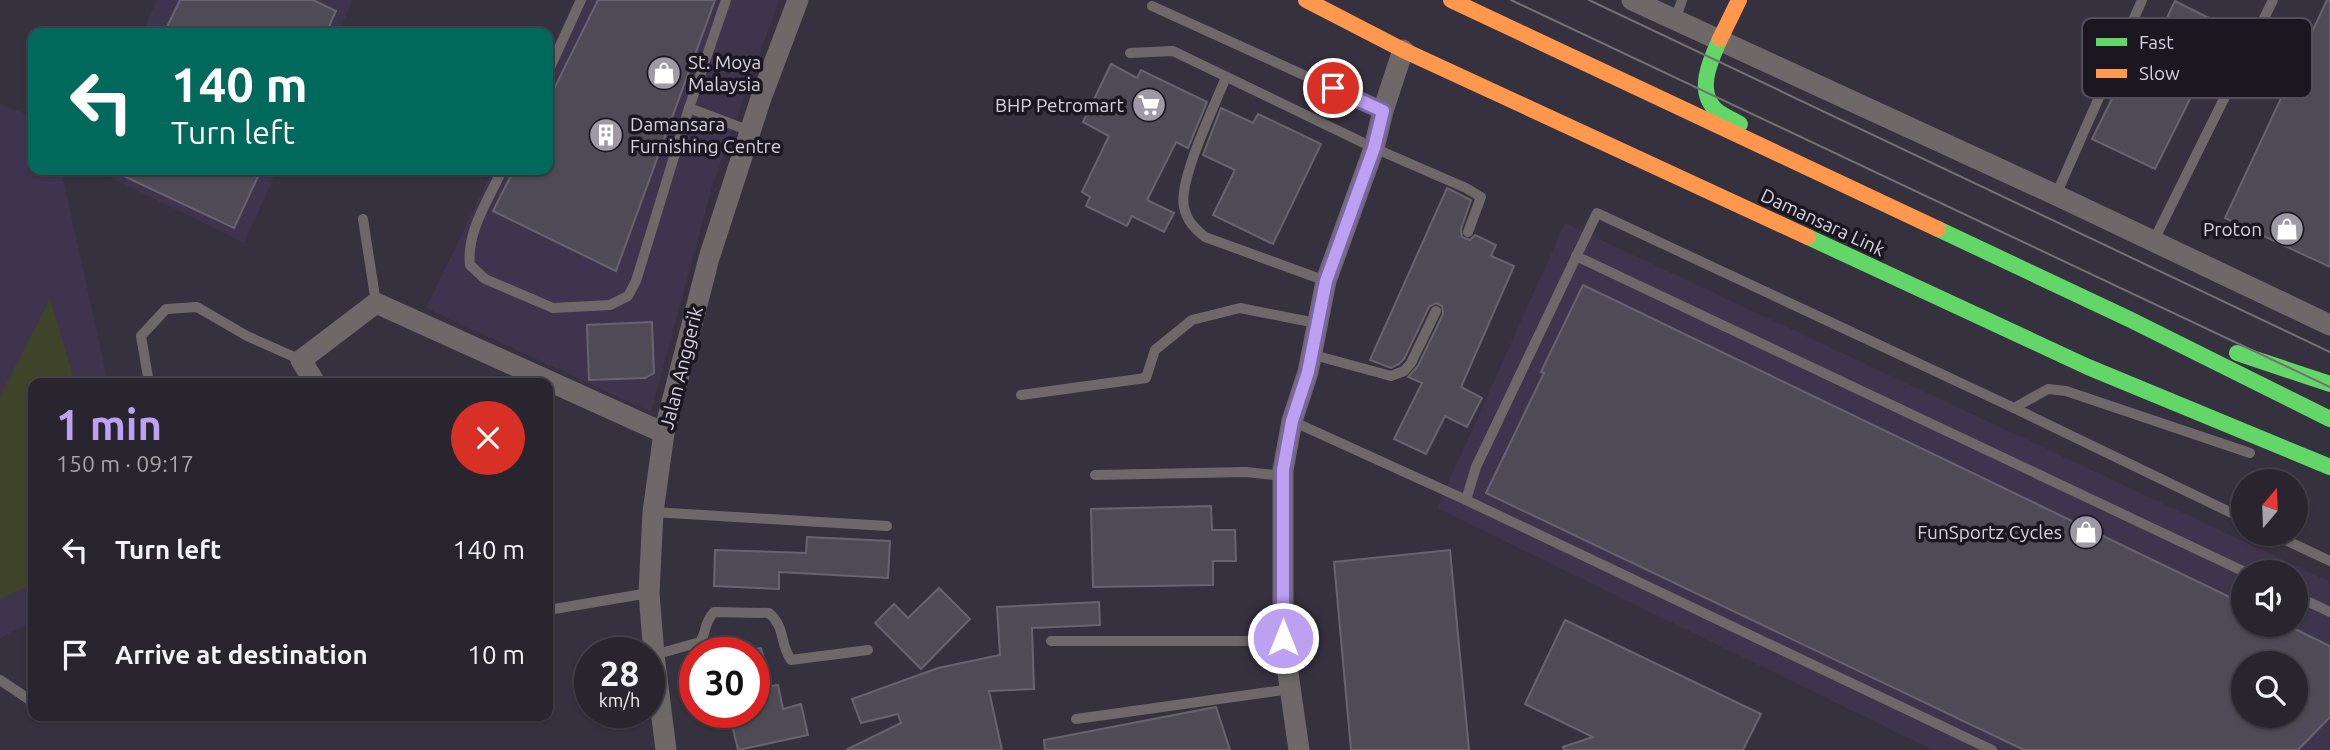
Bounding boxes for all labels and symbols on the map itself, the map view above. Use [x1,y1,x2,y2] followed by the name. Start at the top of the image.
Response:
[2082,18,2312,98] legend
[2139,31,2174,53] text: Fast
[688,51,761,95] place label: St. Moya Malaysia
[645,54,683,92] shop icon: St. Moya Malaysia
[1303,58,1363,118] pin
[2139,62,2180,84] text: Slow
[1130,86,1168,124] supermarket icon: BHP Petromart
[995,94,1125,116] place label: BHP Petromart
[630,113,781,157] place label: Damansara Furnishing Centre
[587,116,625,154] building icon: Damansara Furnishing Centre
[1758,184,1889,261] street label: Damansara Link
[2268,210,2306,248] shop icon: Proton
[2203,218,2262,240] place label: Proton
[655,304,707,432] street label: Jalan Anggerik
[2231,469,2308,546] north arrow
[2067,513,2105,551] shop icon: FunSportz Cycles
[1917,521,2062,543] place label: FunSportz Cycles
[1246,601,1320,675] position arrow
[679,637,770,728] speed limit sign: 30

